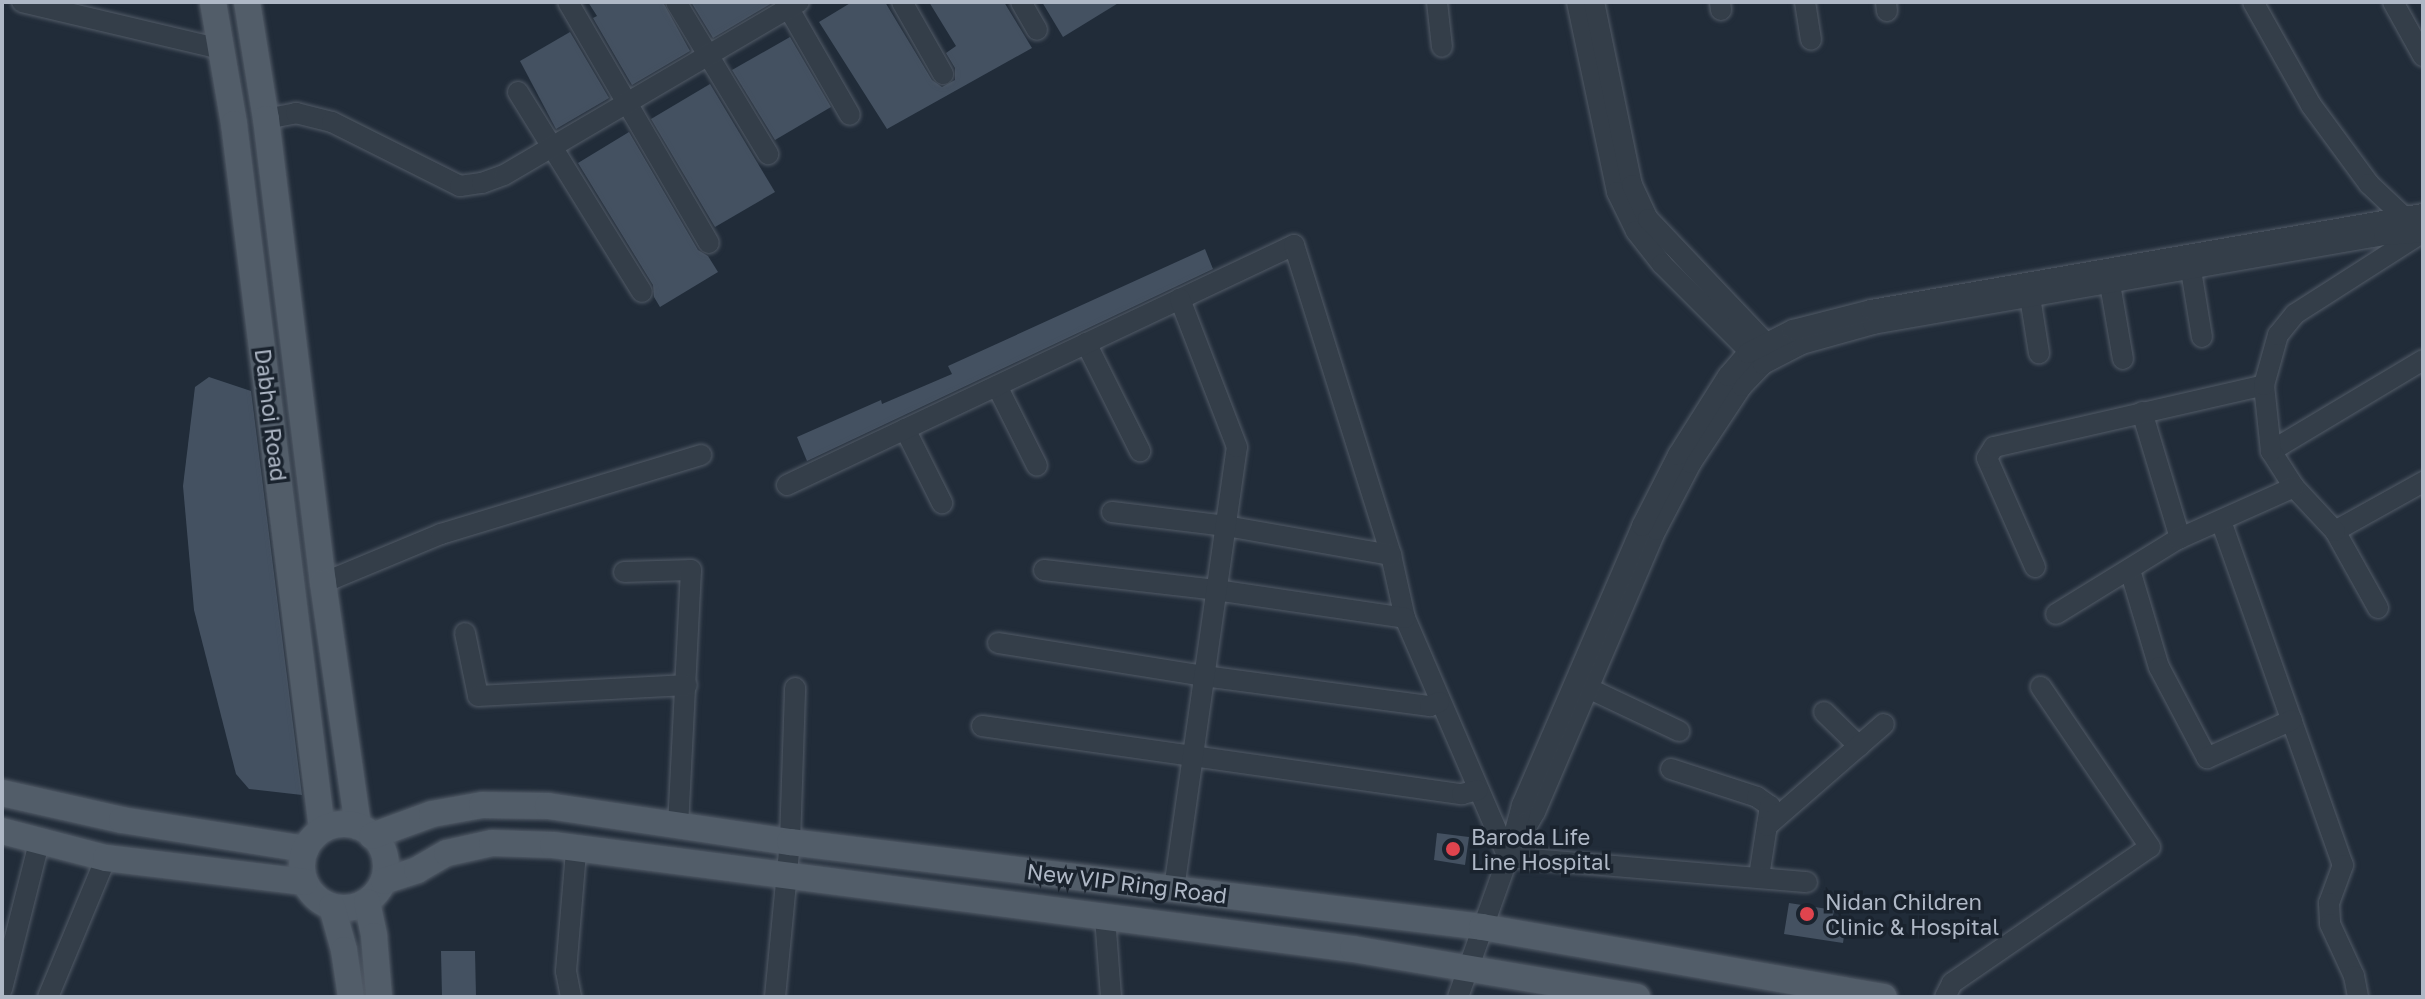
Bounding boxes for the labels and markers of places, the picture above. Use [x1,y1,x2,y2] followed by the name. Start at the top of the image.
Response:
[1471,823,1611,874] place label: Baroda Life Line Hospital
[1442,838,1464,860] marker: Baroda Life Line Hospital
[1825,888,1999,940] place label: Nidan Children Clinic & Hospital
[1796,903,1818,925] marker: Nidan Children Clinic & Hospital

